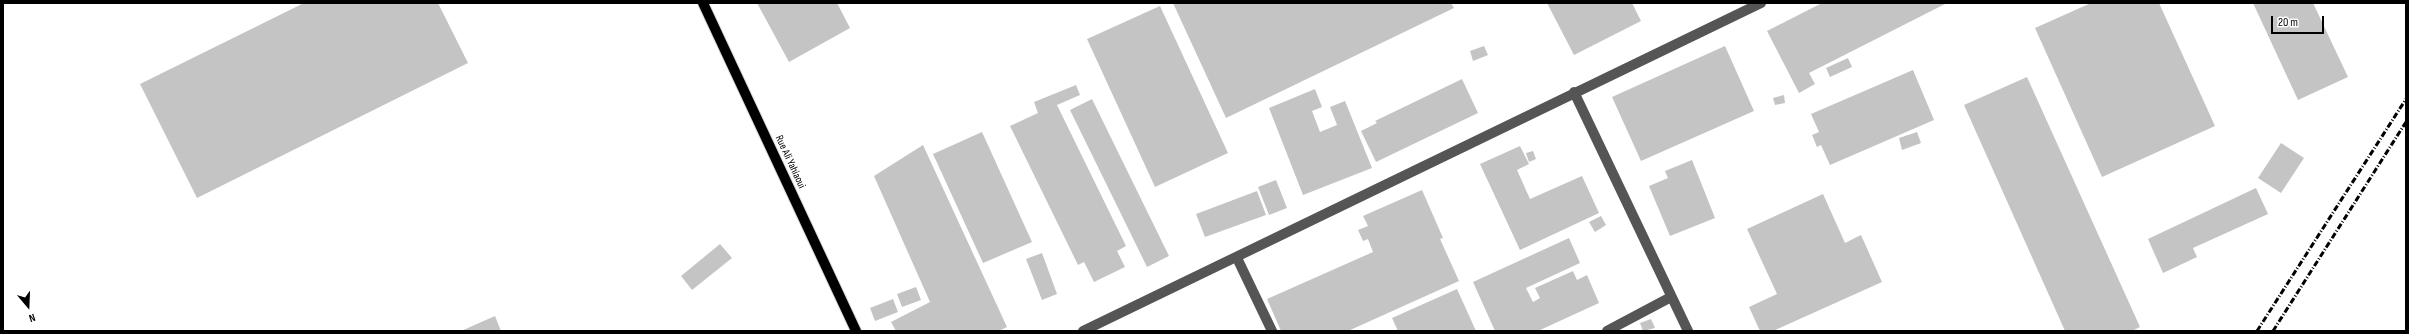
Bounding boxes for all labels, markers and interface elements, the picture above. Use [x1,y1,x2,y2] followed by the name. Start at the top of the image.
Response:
[2273,8,2326,34] scale bar
[2278,15,2298,30] text: 20 m
[772,133,808,191] street label: Rue Ali Yahiaoui
[8,286,48,326] north arrow
[27,311,37,325] text: N

